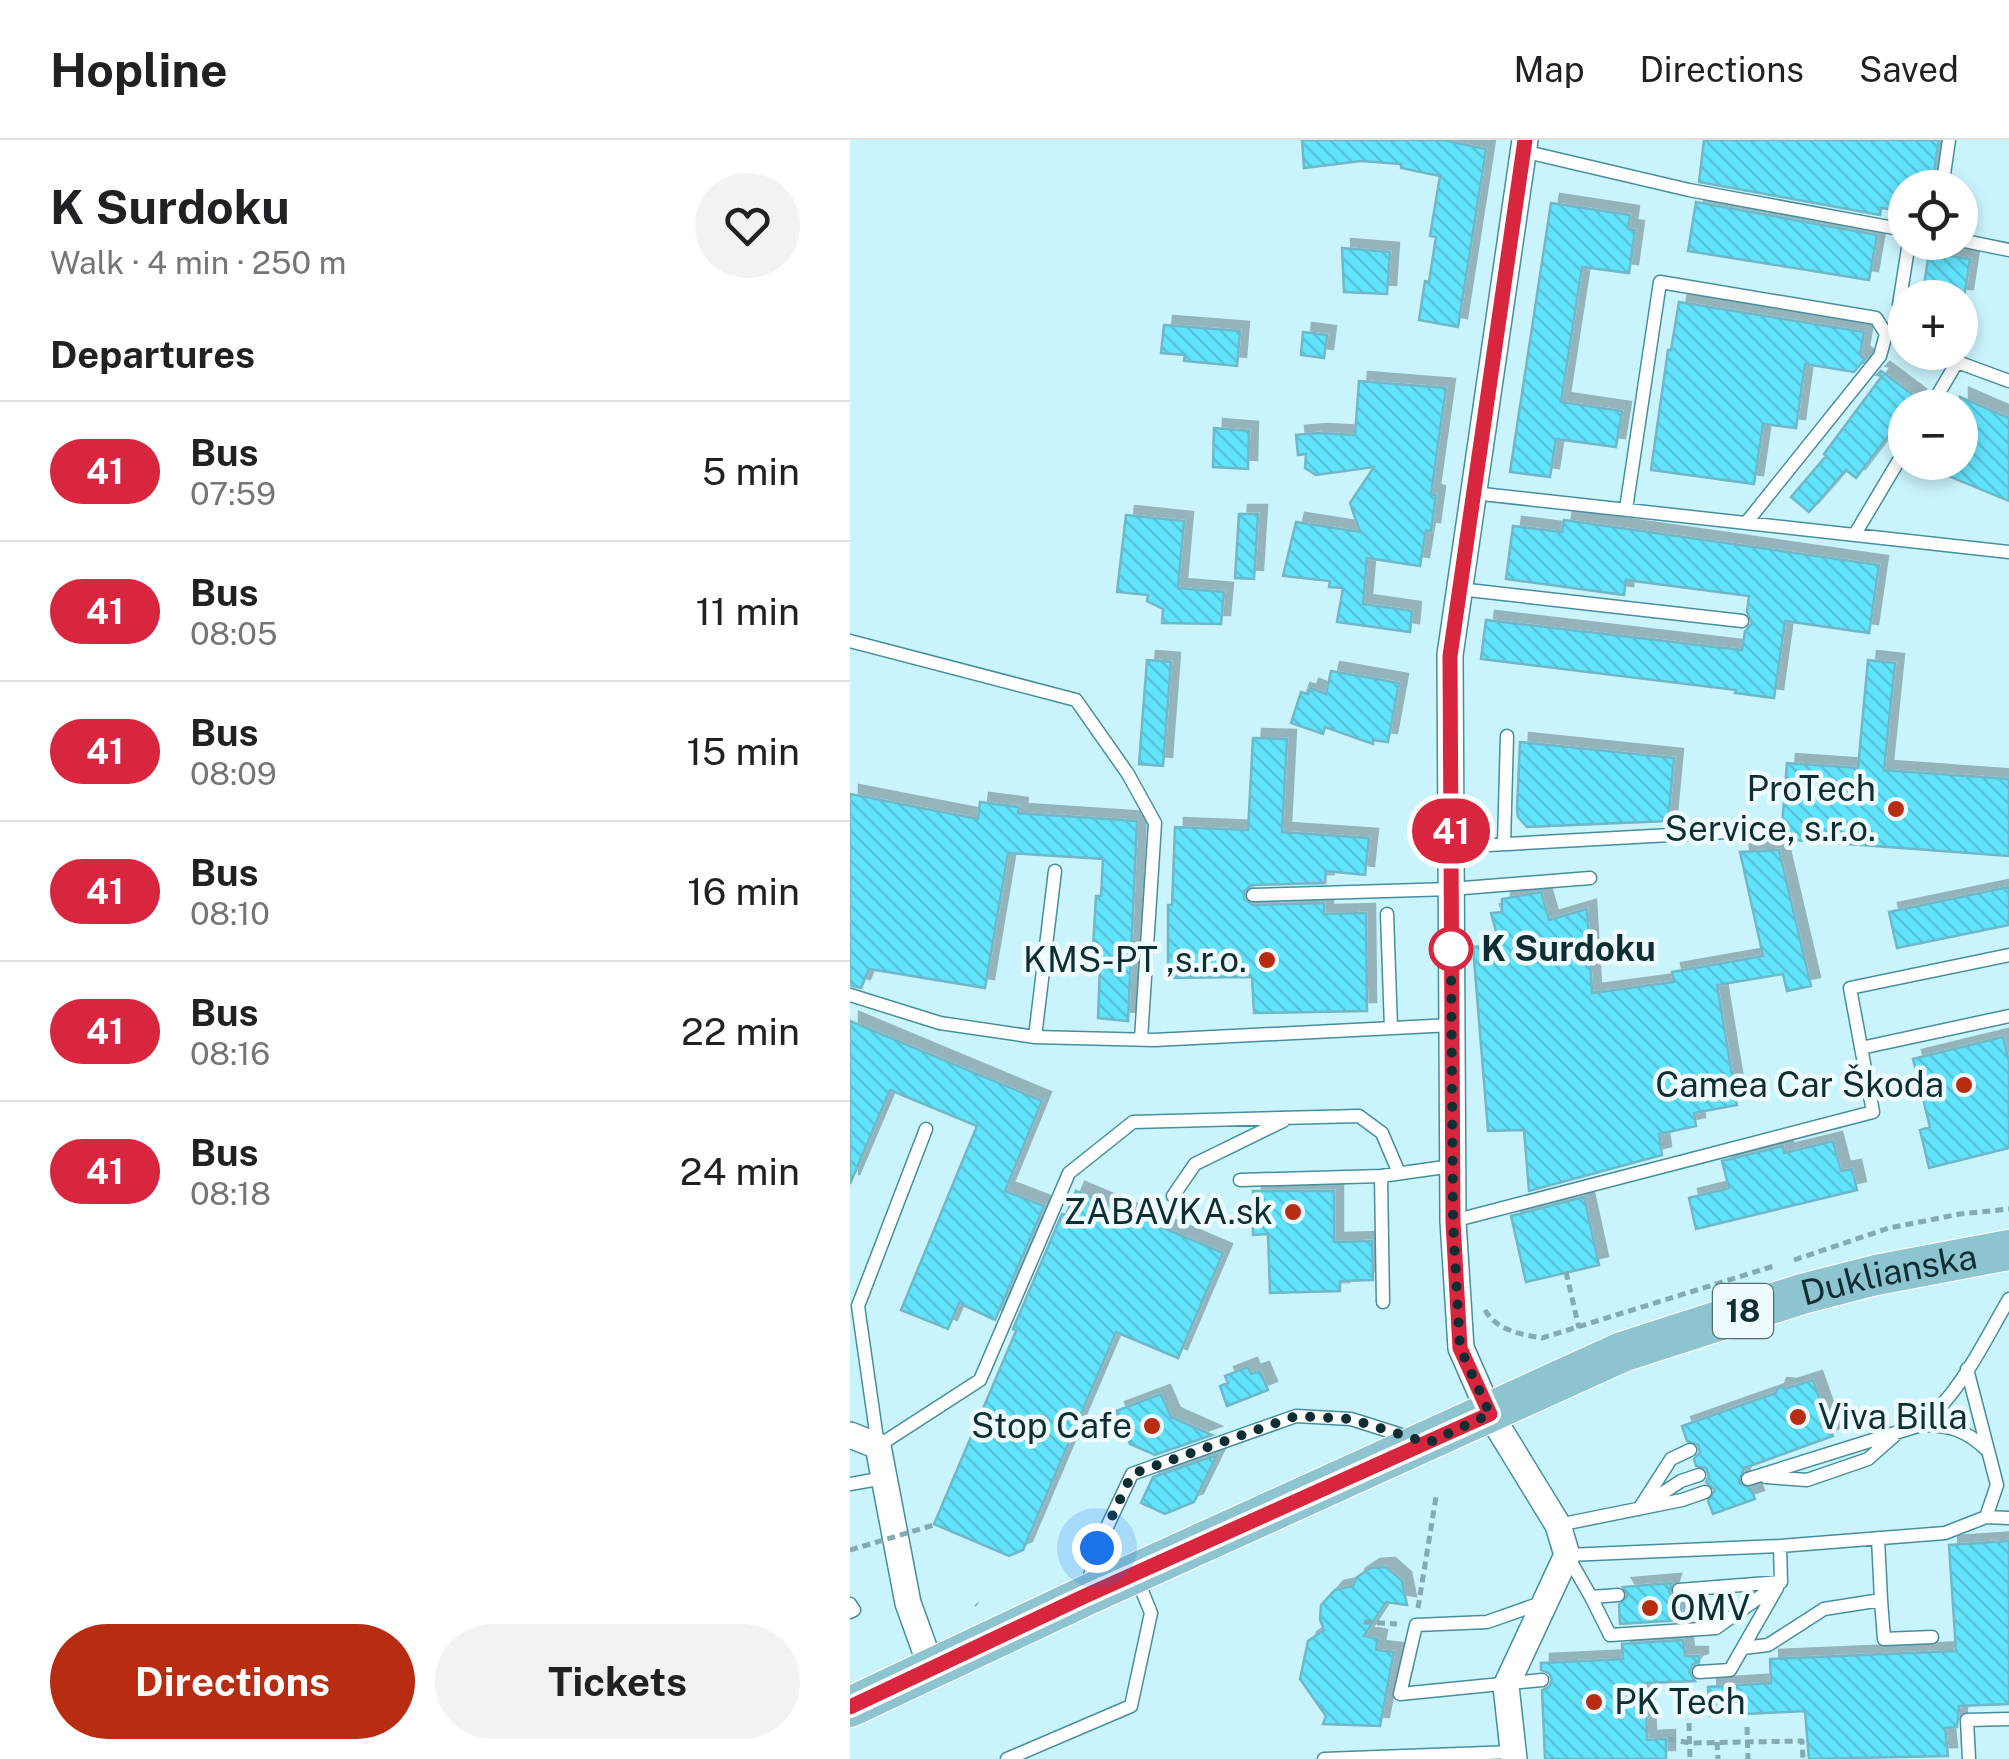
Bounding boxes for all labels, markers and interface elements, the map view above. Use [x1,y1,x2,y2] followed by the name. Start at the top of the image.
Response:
[50,41,228,98] text: Hopline
[1513,49,1584,90] text: Map
[1639,49,1804,90] text: Directions
[1859,49,1959,90] text: Saved
[1888,170,1978,480] map controls
[1888,170,1978,260] button: locate
[695,173,800,278] button: heart
[50,178,290,235] text: K Surdoku
[50,244,346,281] text: Walk · 4 min · 250 m
[1888,280,1978,370] button: +
[50,332,255,377] text: Departures
[1888,390,1978,480] button: −
[190,430,259,475] text: Bus
[702,449,800,494] text: 5 min
[86,451,124,492] text: 41
[190,475,276,512] text: 07:59
[190,570,259,615] text: Bus
[695,589,800,634] text: 11 min
[86,591,124,632] text: 41
[190,615,277,652] text: 08:05
[190,710,259,755] text: Bus
[687,729,800,774] text: 15 min
[86,731,124,772] text: 41
[190,755,277,792] text: 08:09
[1665,768,1876,849] place label: ProTech Service, s.r.o.
[1406,798,1496,864] line badge: 41
[1885,798,1907,820] marker: ProTech Service, s.r.o.
[1432,811,1470,852] text: 41
[190,850,259,895] text: Bus
[687,869,800,914] text: 16 min
[86,871,124,912] text: 41
[190,895,270,932] text: 08:10
[1430,928,1472,970] marker: K Surdoku
[1481,928,1656,969] place label: K Surdoku
[1023,939,1247,980] place label: KMS-PT ,s.r.o.
[1256,949,1278,971] marker: KMS-PT ,s.r.o.
[190,990,259,1035] text: Bus
[681,1009,800,1054] text: 22 min
[86,1011,124,1052] text: 41
[190,1035,270,1072] text: 08:16
[1655,1064,1944,1105] place label: Camea Car Škoda
[1953,1074,1975,1096] marker: Camea Car Škoda
[190,1130,259,1175] text: Bus
[680,1149,800,1194] text: 24 min
[86,1151,124,1192] text: 41
[190,1175,271,1212] text: 08:18
[1064,1191,1273,1232] place label: ZABAVKA.sk
[1282,1201,1304,1223] marker: ZABAVKA.sk
[1796,1235,1980,1313] street label: Duklianska
[1713,1284,1773,1338] road number: 18
[1818,1396,1968,1437] place label: Viva Billa
[971,1405,1132,1446] place label: Stop Cafe
[1787,1406,1809,1428] marker: Viva Billa
[1141,1415,1163,1437] marker: Stop Cafe
[1072,1523,1122,1573] your location
[1670,1587,1750,1628] place label: OMV
[1639,1597,1661,1619] marker: OMV
[50,1624,415,1739] button: Directions
[435,1624,800,1739] button: Tickets
[1614,1681,1746,1722] place label: PK Tech
[1583,1691,1605,1713] marker: PK Tech

